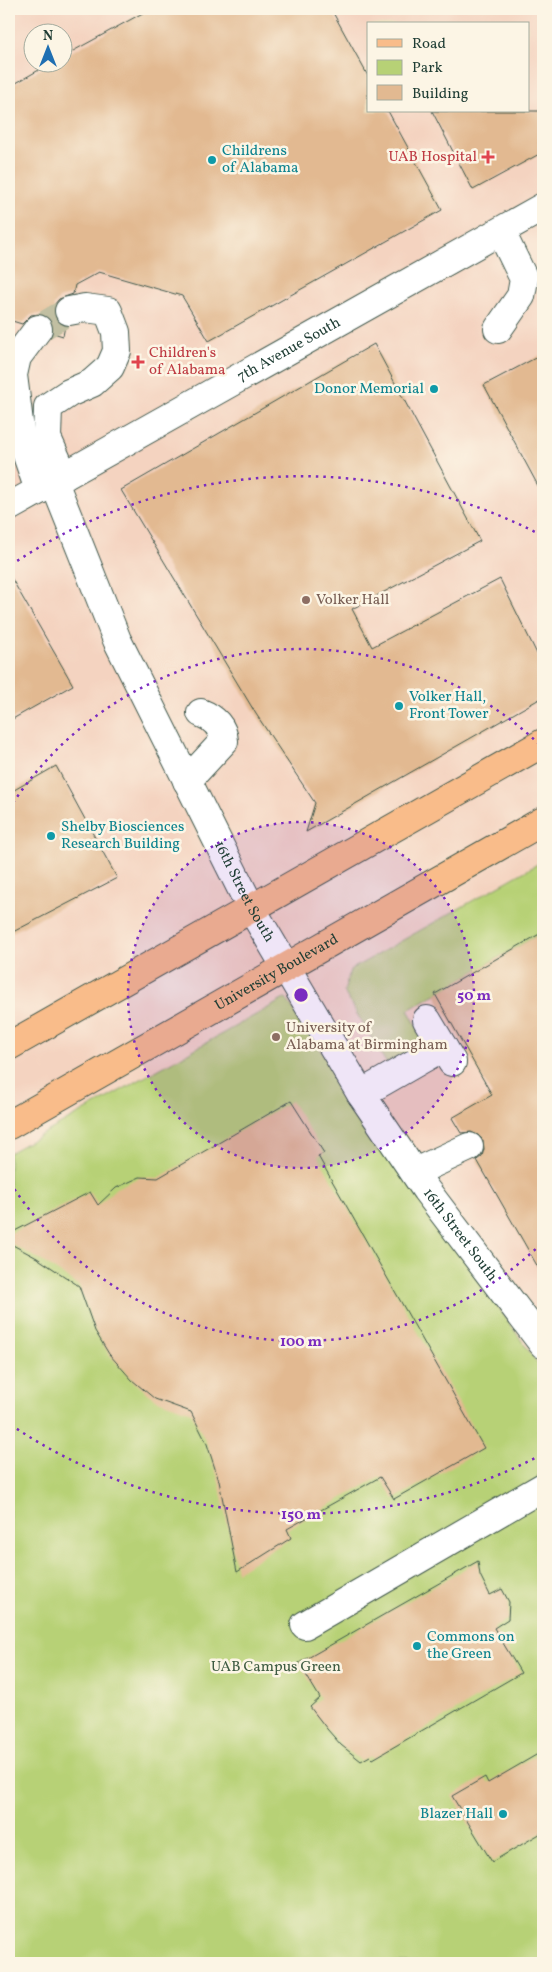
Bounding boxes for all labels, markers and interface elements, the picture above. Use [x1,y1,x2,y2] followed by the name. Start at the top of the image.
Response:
[22,22,72,72] north arrow
[367,22,530,112] legend
[43,27,53,46] text: N
[412,34,446,55] text: Road
[412,58,443,79] text: Park
[412,84,469,105] text: Building
[222,141,299,179] place label: Childrens of Alabama
[389,147,477,168] place label: UAB Hospital
[481,150,495,164] marker: UAB Hospital
[206,154,218,166] marker: Childrens of Alabama
[233,312,344,387] street label: 7th Avenue South
[149,343,226,381] place label: Children's of Alabama
[131,355,145,369] marker: Children's of Alabama
[314,379,424,400] place label: Donor Memorial
[428,383,440,395] marker: Donor Memorial
[316,590,389,611] place label: Volker Hall
[300,594,312,606] marker: Volker Hall
[409,687,488,725] place label: Volker Hall, Front Tower
[393,700,405,712] marker: Volker Hall, Front Tower
[61,817,184,855] place label: Shelby Biosciences Research Building
[45,830,57,842] marker: Shelby Biosciences Research Building
[209,837,280,946] street label: 16th Street South
[211,929,342,1016] street label: University Boulevard
[292,986,310,1004] centre of rings
[457,986,491,1007] text: 50 m
[286,1018,448,1056] place label: University of Alabama at Birmingham
[270,1031,282,1043] marker: University of Alabama at Birmingham
[418,1184,502,1286] street label: 16th Street South
[280,1332,323,1353] text: 100 m
[281,1505,321,1526] text: 150 m
[427,1627,515,1665] place label: Commons on the Green
[411,1640,423,1652] marker: Commons on the Green
[211,1657,341,1678] park label: UAB Campus Green
[420,1804,493,1825] place label: Blazer Hall
[497,1808,509,1820] marker: Blazer Hall

